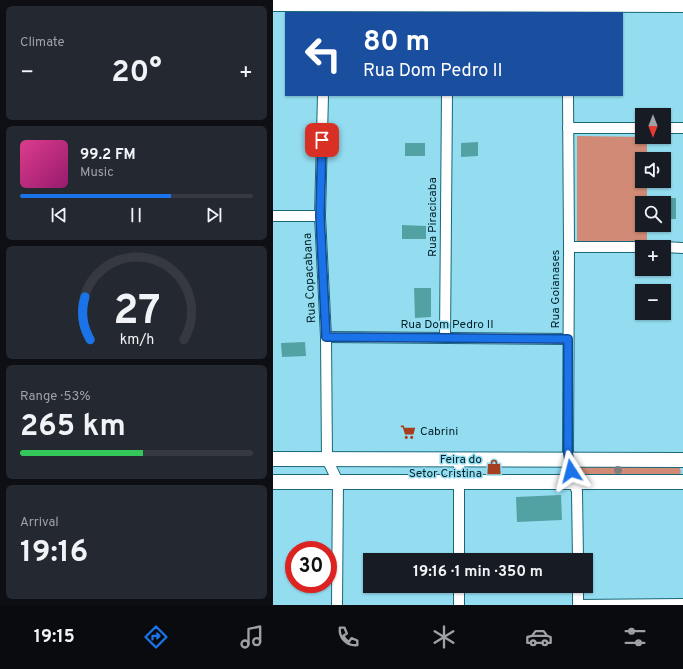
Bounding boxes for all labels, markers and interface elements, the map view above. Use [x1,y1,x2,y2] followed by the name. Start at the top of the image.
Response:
[363,25,430,61] text: 80 m
[297,28,349,80] icon: left
[20,35,65,51] text: Climate
[111,55,162,92] text: 20°
[20,60,34,87] text: −
[239,60,253,87] text: +
[363,60,503,83] text: Rua Dom Pedro II
[635,108,671,144] north arrow
[635,108,671,320] map controls
[305,123,339,157] pin
[311,129,333,151] icon: arrive
[80,146,136,165] text: 99.2 FM
[635,152,671,188] button: sound
[80,165,114,181] text: Music
[425,177,441,257] street label: Rua Piracicaba
[635,196,671,232] button: search
[48,204,70,226] icon: previous
[125,204,147,226] icon: pause
[203,204,225,226] icon: next
[300,232,320,324] street label: Rua Copacabana
[635,240,671,276] button: +
[548,250,564,328] street label: Rua Goianases
[635,284,671,320] button: −
[113,286,160,339] text: 27
[400,317,494,333] street label: Rua Dom Pedro II
[119,331,154,349] text: km/h
[20,389,91,405] text: Range · 53%
[20,409,126,446] text: 265 km
[399,423,417,441] supermarket icon: Cabrini
[420,424,458,440] place label: Cabrini
[550,450,592,492] position arrow
[409,452,482,482] place label: Feira do Setor Cristina
[485,458,503,476] shop icon: Feira do Setor Cristina
[20,515,59,531] text: Arrival
[20,535,88,572] text: 19:16
[285,541,337,593] speed limit sign: 30
[413,563,543,582] text: 19:16 · 1 min · 350 m
[142,623,170,651] icon: directions
[238,623,266,651] icon: music
[334,623,362,651] icon: phone
[430,623,458,651] icon: climate
[525,623,553,651] icon: car
[621,623,649,651] icon: filters
[34,626,75,649] text: 19:15

